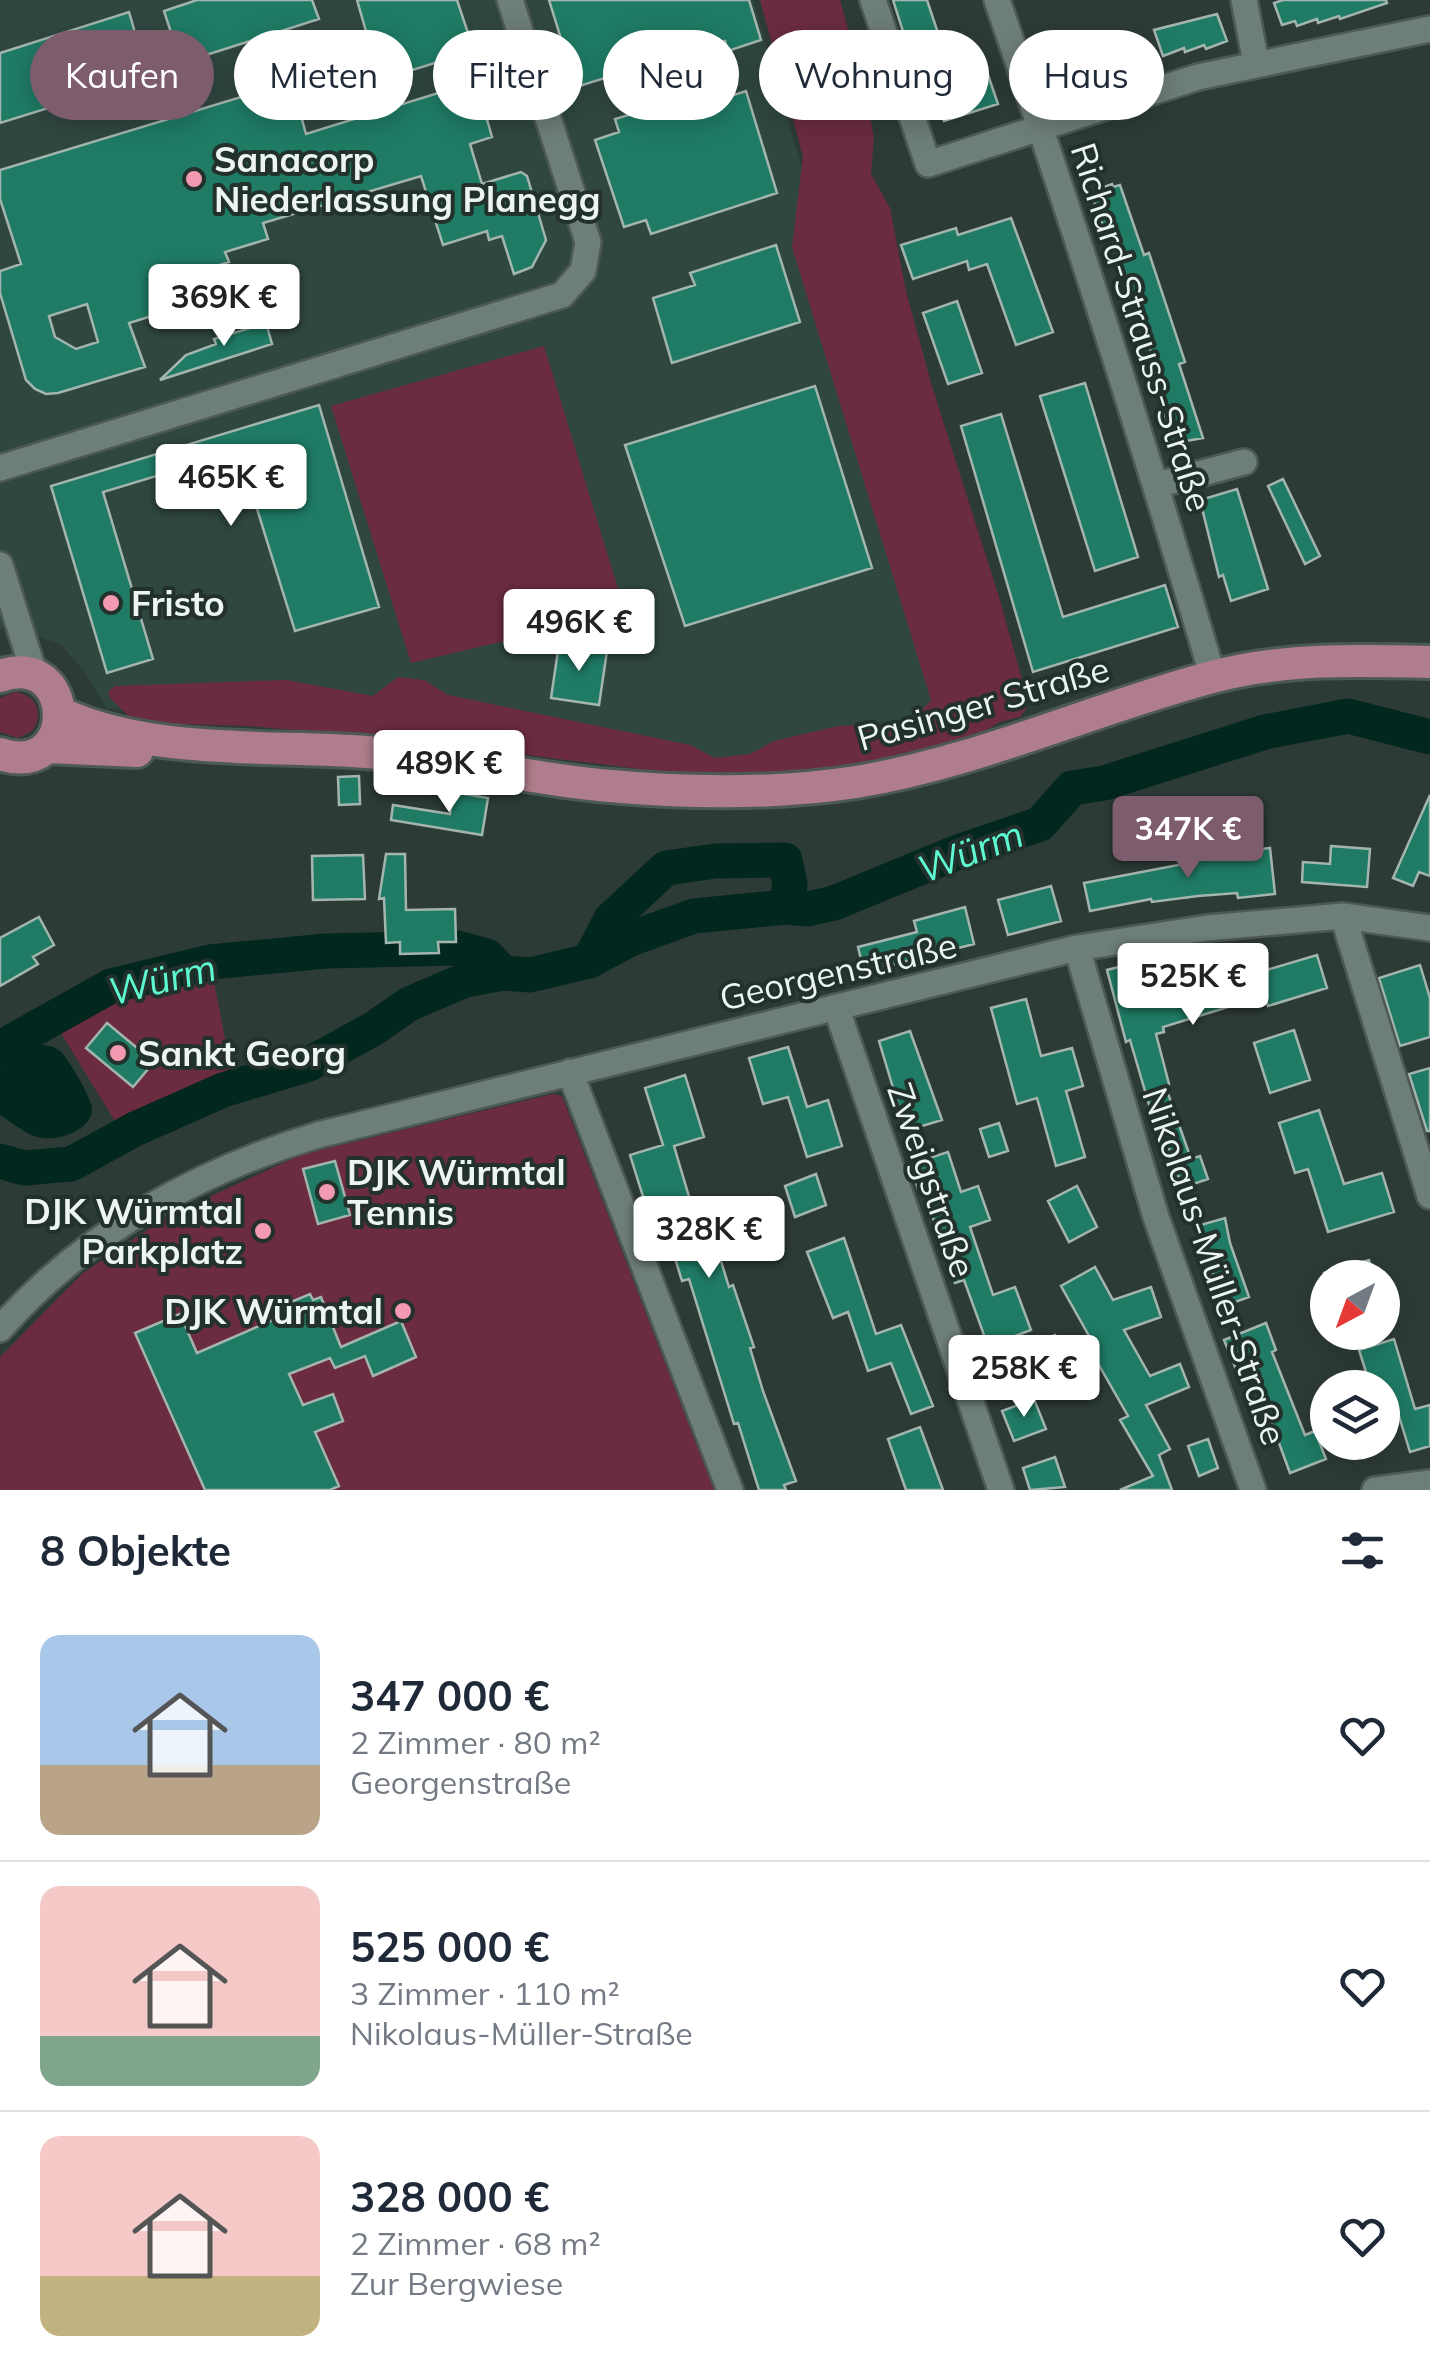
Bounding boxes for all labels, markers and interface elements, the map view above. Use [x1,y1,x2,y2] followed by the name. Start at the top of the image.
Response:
[30,30,214,120] chip: Kaufen
[234,30,413,120] chip: Mieten
[433,30,583,120] chip: Filter
[603,30,739,120] chip: Neu
[759,30,989,120] chip: Wohnung
[1009,30,1164,120] chip: Haus
[214,137,601,221] place label: Sanacorp Niederlassung Planegg
[1062,137,1222,517] street label: Richard-Strauss-Straße
[183,168,205,190] marker: Sanacorp Niederlassung Planegg
[143,264,305,349] pin: 369K €
[171,276,277,316] text: 369K €
[150,444,312,529] pin: 465K €
[178,456,284,496] text: 465K €
[131,581,225,625] place label: Fristo
[498,589,660,674] pin: 496K €
[100,592,122,614] marker: Fristo
[526,601,632,641] text: 496K €
[852,646,1114,760] street label: Pasinger Straße
[368,730,530,815] pin: 489K €
[396,742,502,782] text: 489K €
[1107,796,1269,881] pin: 347K €
[1135,808,1241,848] text: 347K €
[910,809,1030,893] water label: Würm
[715,922,961,1020] street label: Georgenstraße
[103,942,221,1016] water label: Würm
[1112,943,1274,1028] pin: 525K €
[1140,955,1246,995] text: 525K €
[138,1031,346,1075] place label: Sankt Georg
[107,1042,129,1064] marker: Sankt Georg
[878,1077,986,1283] street label: Zweigstraße
[1133,1082,1297,1450] street label: Nikolaus-Müller-Straße
[347,1150,566,1234] place label: DJK Würmtal Tennis
[316,1181,338,1203] marker: DJK Würmtal Tennis
[24,1189,243,1273] place label: DJK Würmtal Parkplatz
[628,1196,790,1281] pin: 328K €
[656,1208,762,1248] text: 328K €
[252,1220,274,1242] marker: DJK Würmtal Parkplatz
[1310,1260,1400,1350] north arrow
[1310,1260,1400,1460] map controls
[164,1289,383,1333] place label: DJK Würmtal
[392,1300,414,1322] marker: DJK Würmtal
[943,1335,1105,1420] pin: 258K €
[971,1347,1077,1387] text: 258K €
[1310,1370,1400,1460] button: layers
[1335,1523,1390,1578] icon: filters
[40,1524,231,1577] text: 8 Objekte
[350,1669,549,1722] text: 347 000 €
[120,1675,240,1795] icon: home
[1335,1708,1390,1763] icon: heart
[350,1722,601,1762] text: 2 Zimmer · 80 m²
[350,1762,571,1802] text: Georgenstraße
[350,1920,549,1973] text: 525 000 €
[120,1926,240,2046] icon: home
[1335,1959,1390,2014] icon: heart
[350,1973,620,2013] text: 3 Zimmer · 110 m²
[350,2013,693,2053] text: Nikolaus-Müller-Straße
[350,2170,549,2223] text: 328 000 €
[120,2176,240,2296] icon: home
[1335,2209,1390,2264] icon: heart
[350,2223,601,2263] text: 2 Zimmer · 68 m²
[350,2263,563,2303] text: Zur Bergwiese

